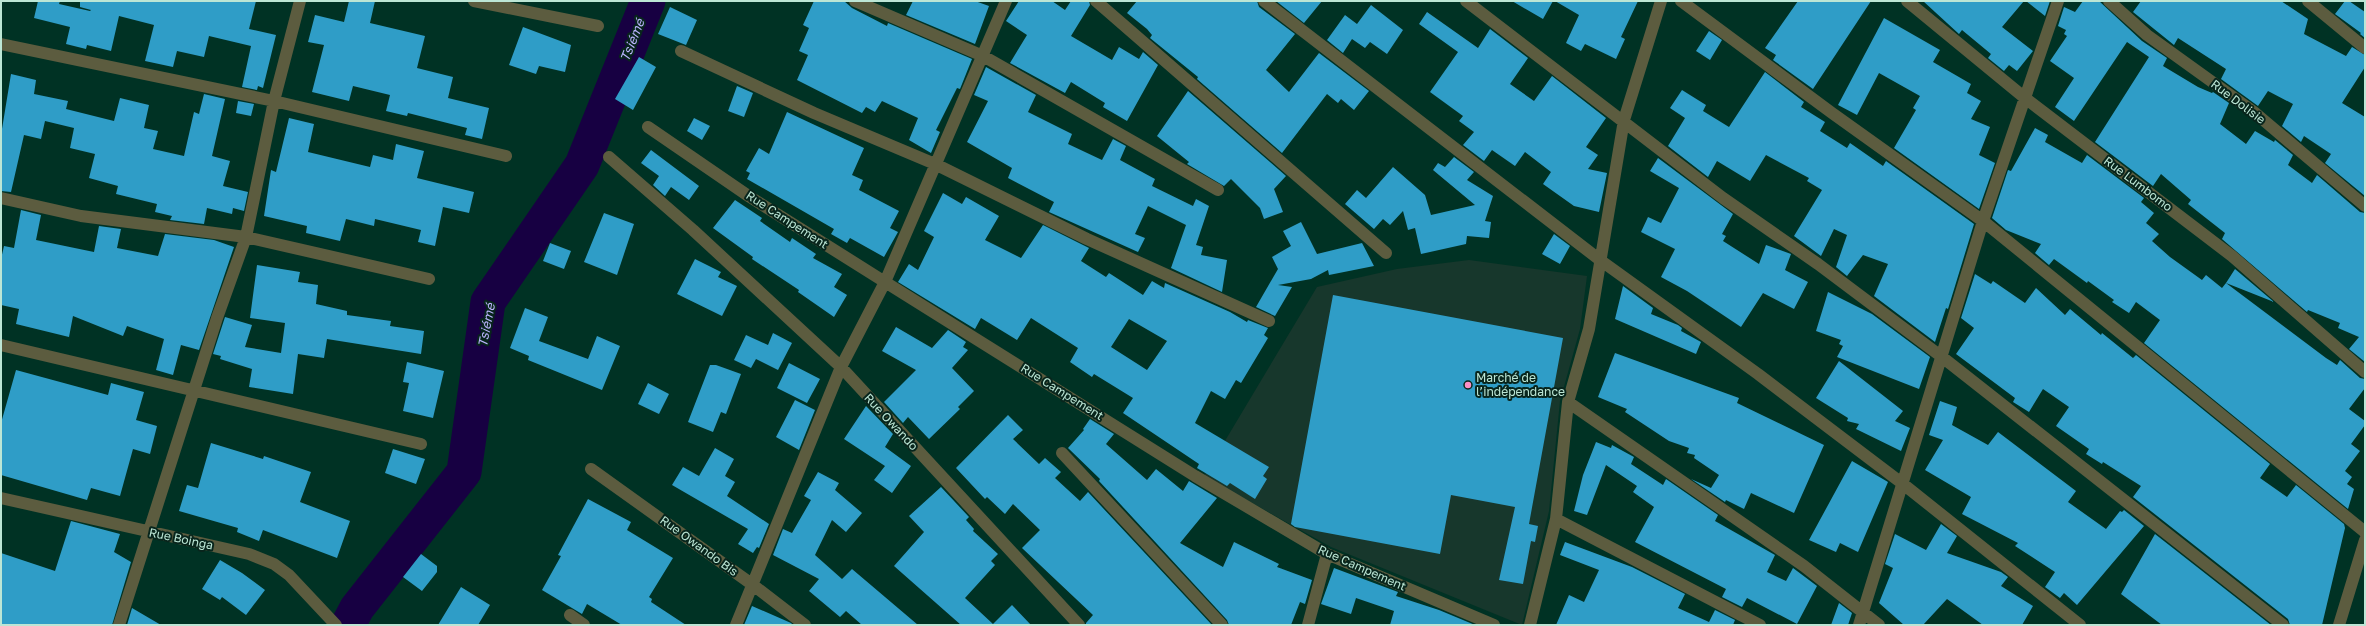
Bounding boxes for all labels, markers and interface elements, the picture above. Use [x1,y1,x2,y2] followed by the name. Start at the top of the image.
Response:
[616,15,648,64] water label: Tsiémé
[2208,76,2269,127] street label: Rue Dolisie
[2101,153,2176,214] street label: Rue Lumbomo
[743,188,831,252] street label: Rue Campement
[474,300,498,348] water label: Tsiémé
[1018,360,1107,423] street label: Rue Campement
[1476,370,1565,399] place label: Marché de l’indépendance
[1463,380,1473,390] marker: Marché de l’indépendance
[861,390,921,453] street label: Rue Owando
[657,512,741,579] street label: Rue Owando Bis
[148,524,215,553] street label: Rue Boinga
[1316,541,1409,594] street label: Rue Campement

